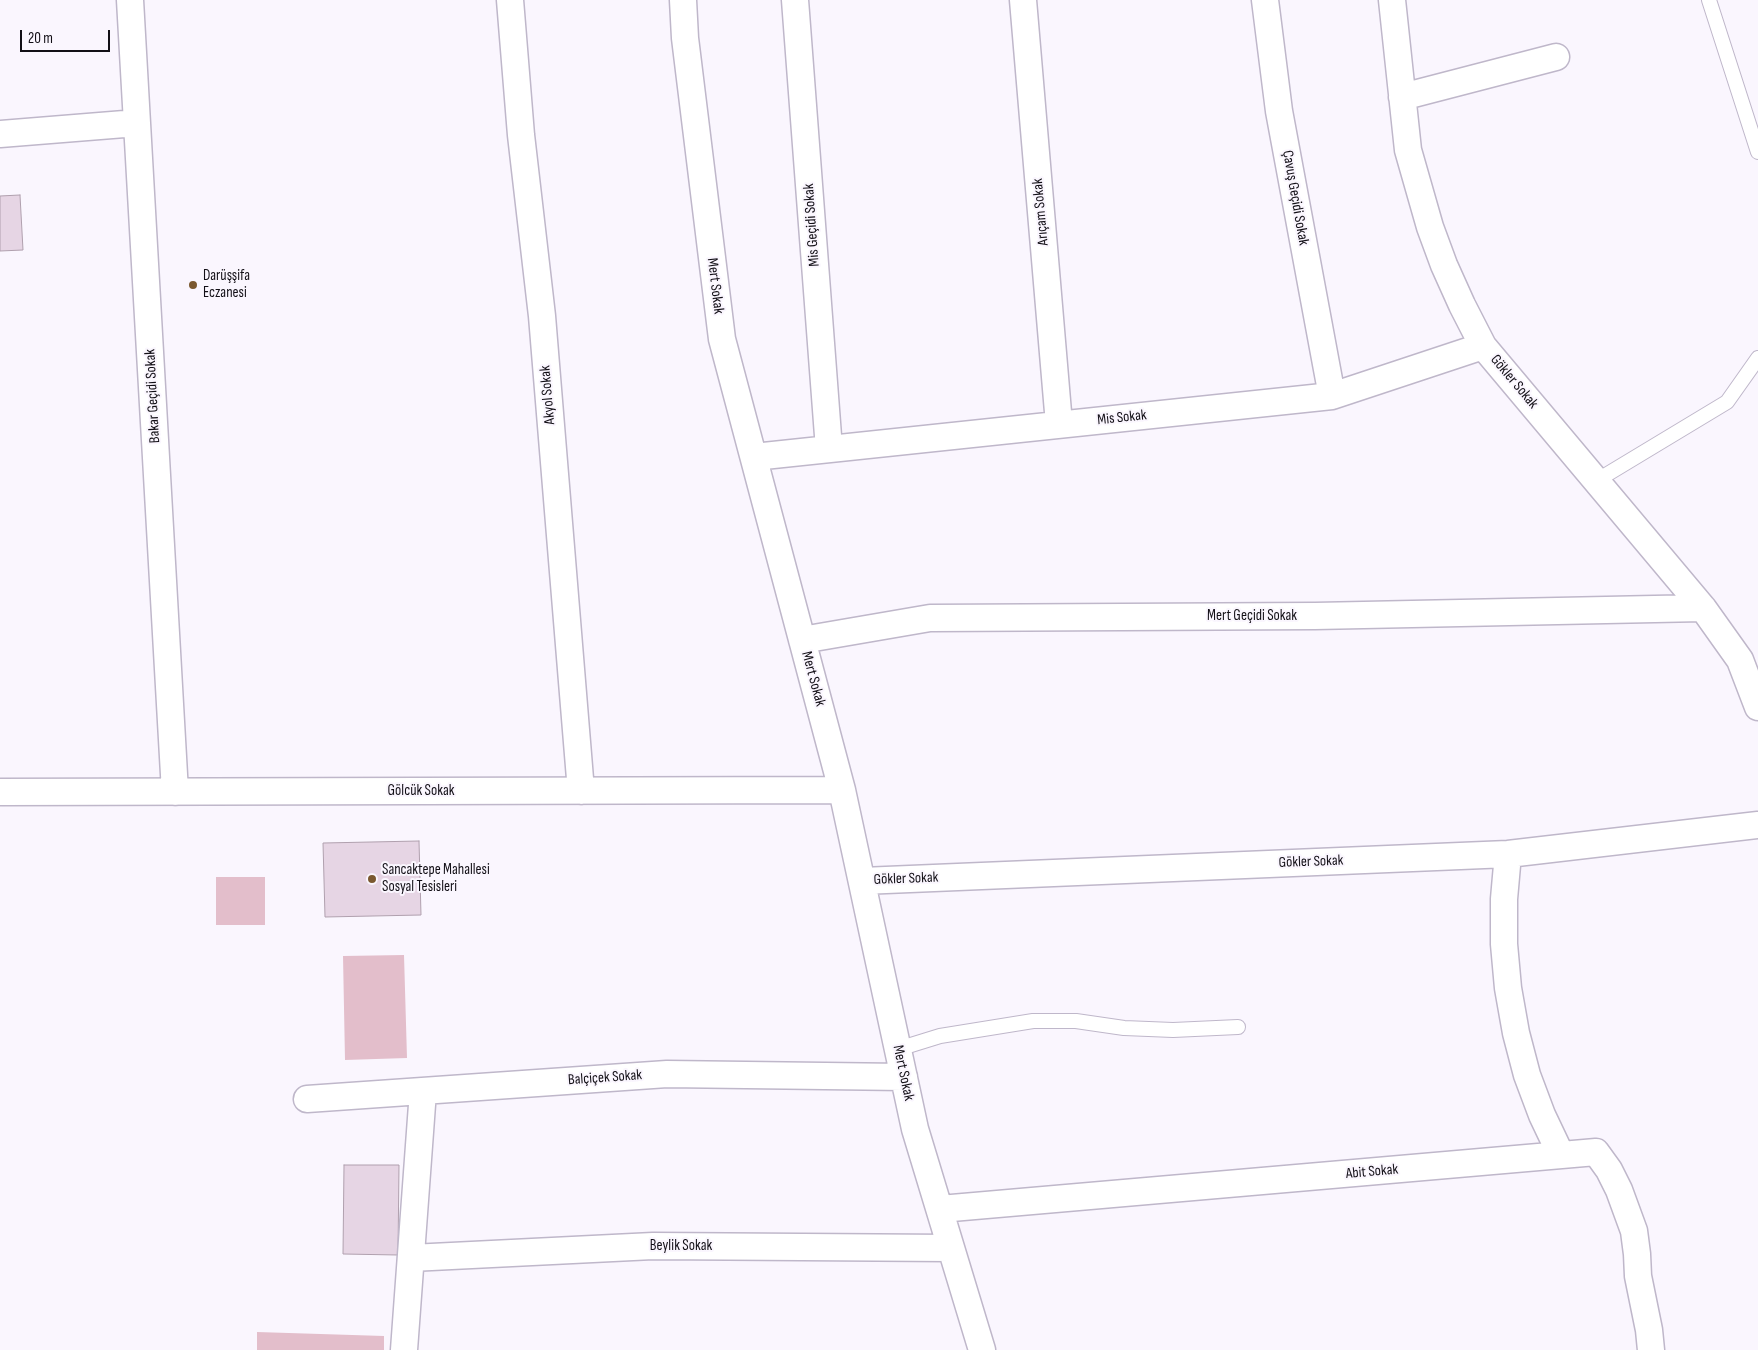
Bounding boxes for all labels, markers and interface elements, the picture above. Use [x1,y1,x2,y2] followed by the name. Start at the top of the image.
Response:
[22,20,112,52] scale bar
[28,29,53,48] text: 20 m
[1278,149,1312,247] street label: Çavuş Geçidi Sokak
[1029,178,1053,246] street label: Arıçam Sokak
[800,183,824,267] street label: Mis Geçidi Sokak
[703,257,727,315] street label: Mert Sokak
[203,267,250,302] place label: Darüşşifa Eczanesi
[187,279,199,291] marker: Darüşşifa Eczanesi
[142,348,164,444] street label: Bakar Geçidi Sokak
[1486,351,1542,413] street label: Gökler Sokak
[536,365,560,425] street label: Akyol Sokak
[1097,406,1147,430] street label: Mis Sokak
[1207,607,1297,625] street label: Mert Geçidi Sokak
[797,649,829,709] street label: Mert Sokak
[388,782,454,800] street label: Gölcük Sokak
[1278,852,1344,872] street label: Gökler Sokak
[382,861,490,896] place label: Sancaktepe Mahallesi Sosyal Tesisleri
[873,869,939,889] street label: Gökler Sokak
[366,873,378,885] marker: Sancaktepe Mahallesi Sosyal Tesisleri
[888,1044,918,1102] street label: Mert Sokak
[567,1066,643,1090] street label: Balçiçek Sokak
[1345,1161,1399,1183] street label: Abit Sokak
[650,1237,712,1255] street label: Beylik Sokak

